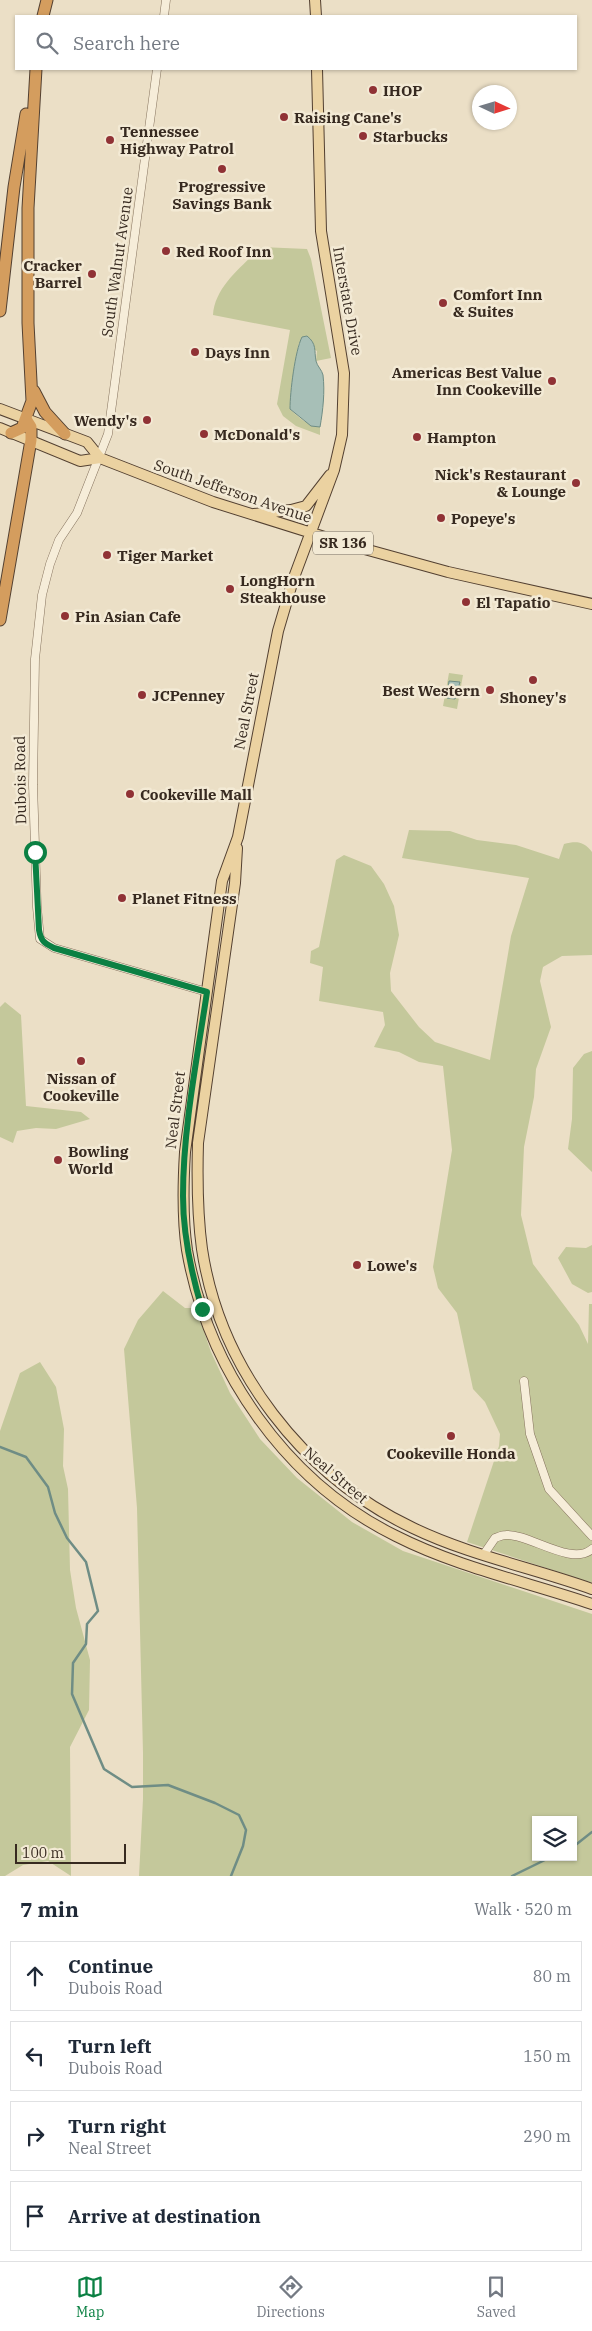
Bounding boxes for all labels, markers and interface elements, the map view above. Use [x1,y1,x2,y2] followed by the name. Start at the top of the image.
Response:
[15,15,577,70] search box
[33,29,61,57] icon: search
[73,31,180,55] text: Search here
[383,81,423,100] place label: IHOP
[367,84,379,96] marker: IHOP
[472,85,517,130] north arrow
[294,108,402,127] place label: Raising Cane's
[278,111,290,123] marker: Raising Cane's
[120,122,234,158] place label: Tennessee Highway Patrol
[373,127,448,146] place label: Starbucks
[357,130,369,142] marker: Starbucks
[104,134,116,146] marker: Tennessee Highway Patrol
[216,163,228,175] marker: Progressive Savings Bank
[172,177,272,213] place label: Progressive Savings Bank
[97,186,137,338] street label: South Walnut Avenue
[176,242,271,261] place label: Red Roof Inn
[160,245,172,257] marker: Red Roof Inn
[329,245,367,357] street label: Interstate Drive
[23,256,83,292] place label: Cracker Barrel
[86,268,98,280] marker: Cracker Barrel
[453,285,543,321] place label: Comfort Inn & Suites
[437,297,449,309] marker: Comfort Inn & Suites
[205,343,270,362] place label: Days Inn
[189,346,201,358] marker: Days Inn
[392,363,542,399] place label: Americas Best Value Inn Cookeville
[546,375,558,387] marker: Americas Best Value Inn Cookeville
[74,411,137,430] place label: Wendy's
[141,414,153,426] marker: Wendy's
[214,425,300,444] place label: McDonald's
[198,428,210,440] marker: McDonald's
[427,428,496,447] place label: Hampton
[411,431,423,443] marker: Hampton
[151,455,315,527] street label: South Jefferson Avenue
[435,465,566,501] place label: Nick's Restaurant & Lounge
[570,477,582,489] marker: Nick's Restaurant & Lounge
[451,509,515,528] place label: Popeye's
[435,512,447,524] marker: Popeye's
[313,532,373,554] road number: SR 136
[117,546,213,565] place label: Tiger Market
[101,549,113,561] marker: Tiger Market
[240,571,326,607] place label: LongHorn Steakhouse
[224,583,236,595] marker: LongHorn Steakhouse
[476,593,551,612] place label: El Tapatio
[460,596,472,608] marker: El Tapatio
[75,607,181,626] place label: Pin Asian Cafe
[59,610,71,622] marker: Pin Asian Cafe
[229,671,263,751] street label: Neal Street
[527,674,539,686] marker: Shoney's
[382,681,480,700] place label: Best Western
[484,684,496,696] marker: Best Western
[152,686,225,705] place label: JCPenney
[500,688,566,707] place label: Shoney's
[136,689,148,701] marker: JCPenney
[10,735,30,825] street label: Dubois Road
[140,785,252,804] place label: Cookeville Mall
[124,788,136,800] marker: Cookeville Mall
[24,841,47,864] route start
[132,889,237,908] place label: Planet Fitness
[116,892,128,904] marker: Planet Fitness
[75,1055,87,1067] marker: Nissan of Cookeville
[43,1069,119,1105] place label: Nissan of Cookeville
[161,1070,189,1150] street label: Neal Street
[68,1142,129,1178] place label: Bowling World
[52,1154,64,1166] marker: Bowling World
[367,1256,417,1275] place label: Lowe's
[351,1259,363,1271] marker: Lowe's
[191,1298,214,1321] route end
[445,1430,457,1442] marker: Cookeville Honda
[300,1443,372,1507] street label: Neal Street
[387,1444,516,1463] place label: Cookeville Honda
[532,1816,577,1861] map controls
[532,1816,577,1861] button: layers
[15,1841,126,1864] scale bar
[22,1844,64,1862] text: 100 m
[20,1895,79,1923] text: 7 min
[474,1899,572,1919] text: Walk · 520 m
[68,1954,153,1978] text: Continue
[21,1962,49,1990] icon: ahead
[533,1966,571,1986] text: 80 m
[68,1978,163,1998] text: Dubois Road
[68,2034,151,2058] text: Turn left
[21,2042,49,2070] icon: left
[523,2046,571,2066] text: 150 m
[68,2058,163,2078] text: Dubois Road
[68,2114,166,2138] text: Turn right
[21,2122,49,2150] icon: right
[523,2126,571,2146] text: 290 m
[68,2138,151,2158] text: Neal Street
[21,2202,49,2230] icon: arrive
[68,2204,261,2228] text: Arrive at destination
[76,2273,104,2321] tab: Map
[256,2273,325,2321] tab: Directions
[477,2273,516,2321] tab: Saved

